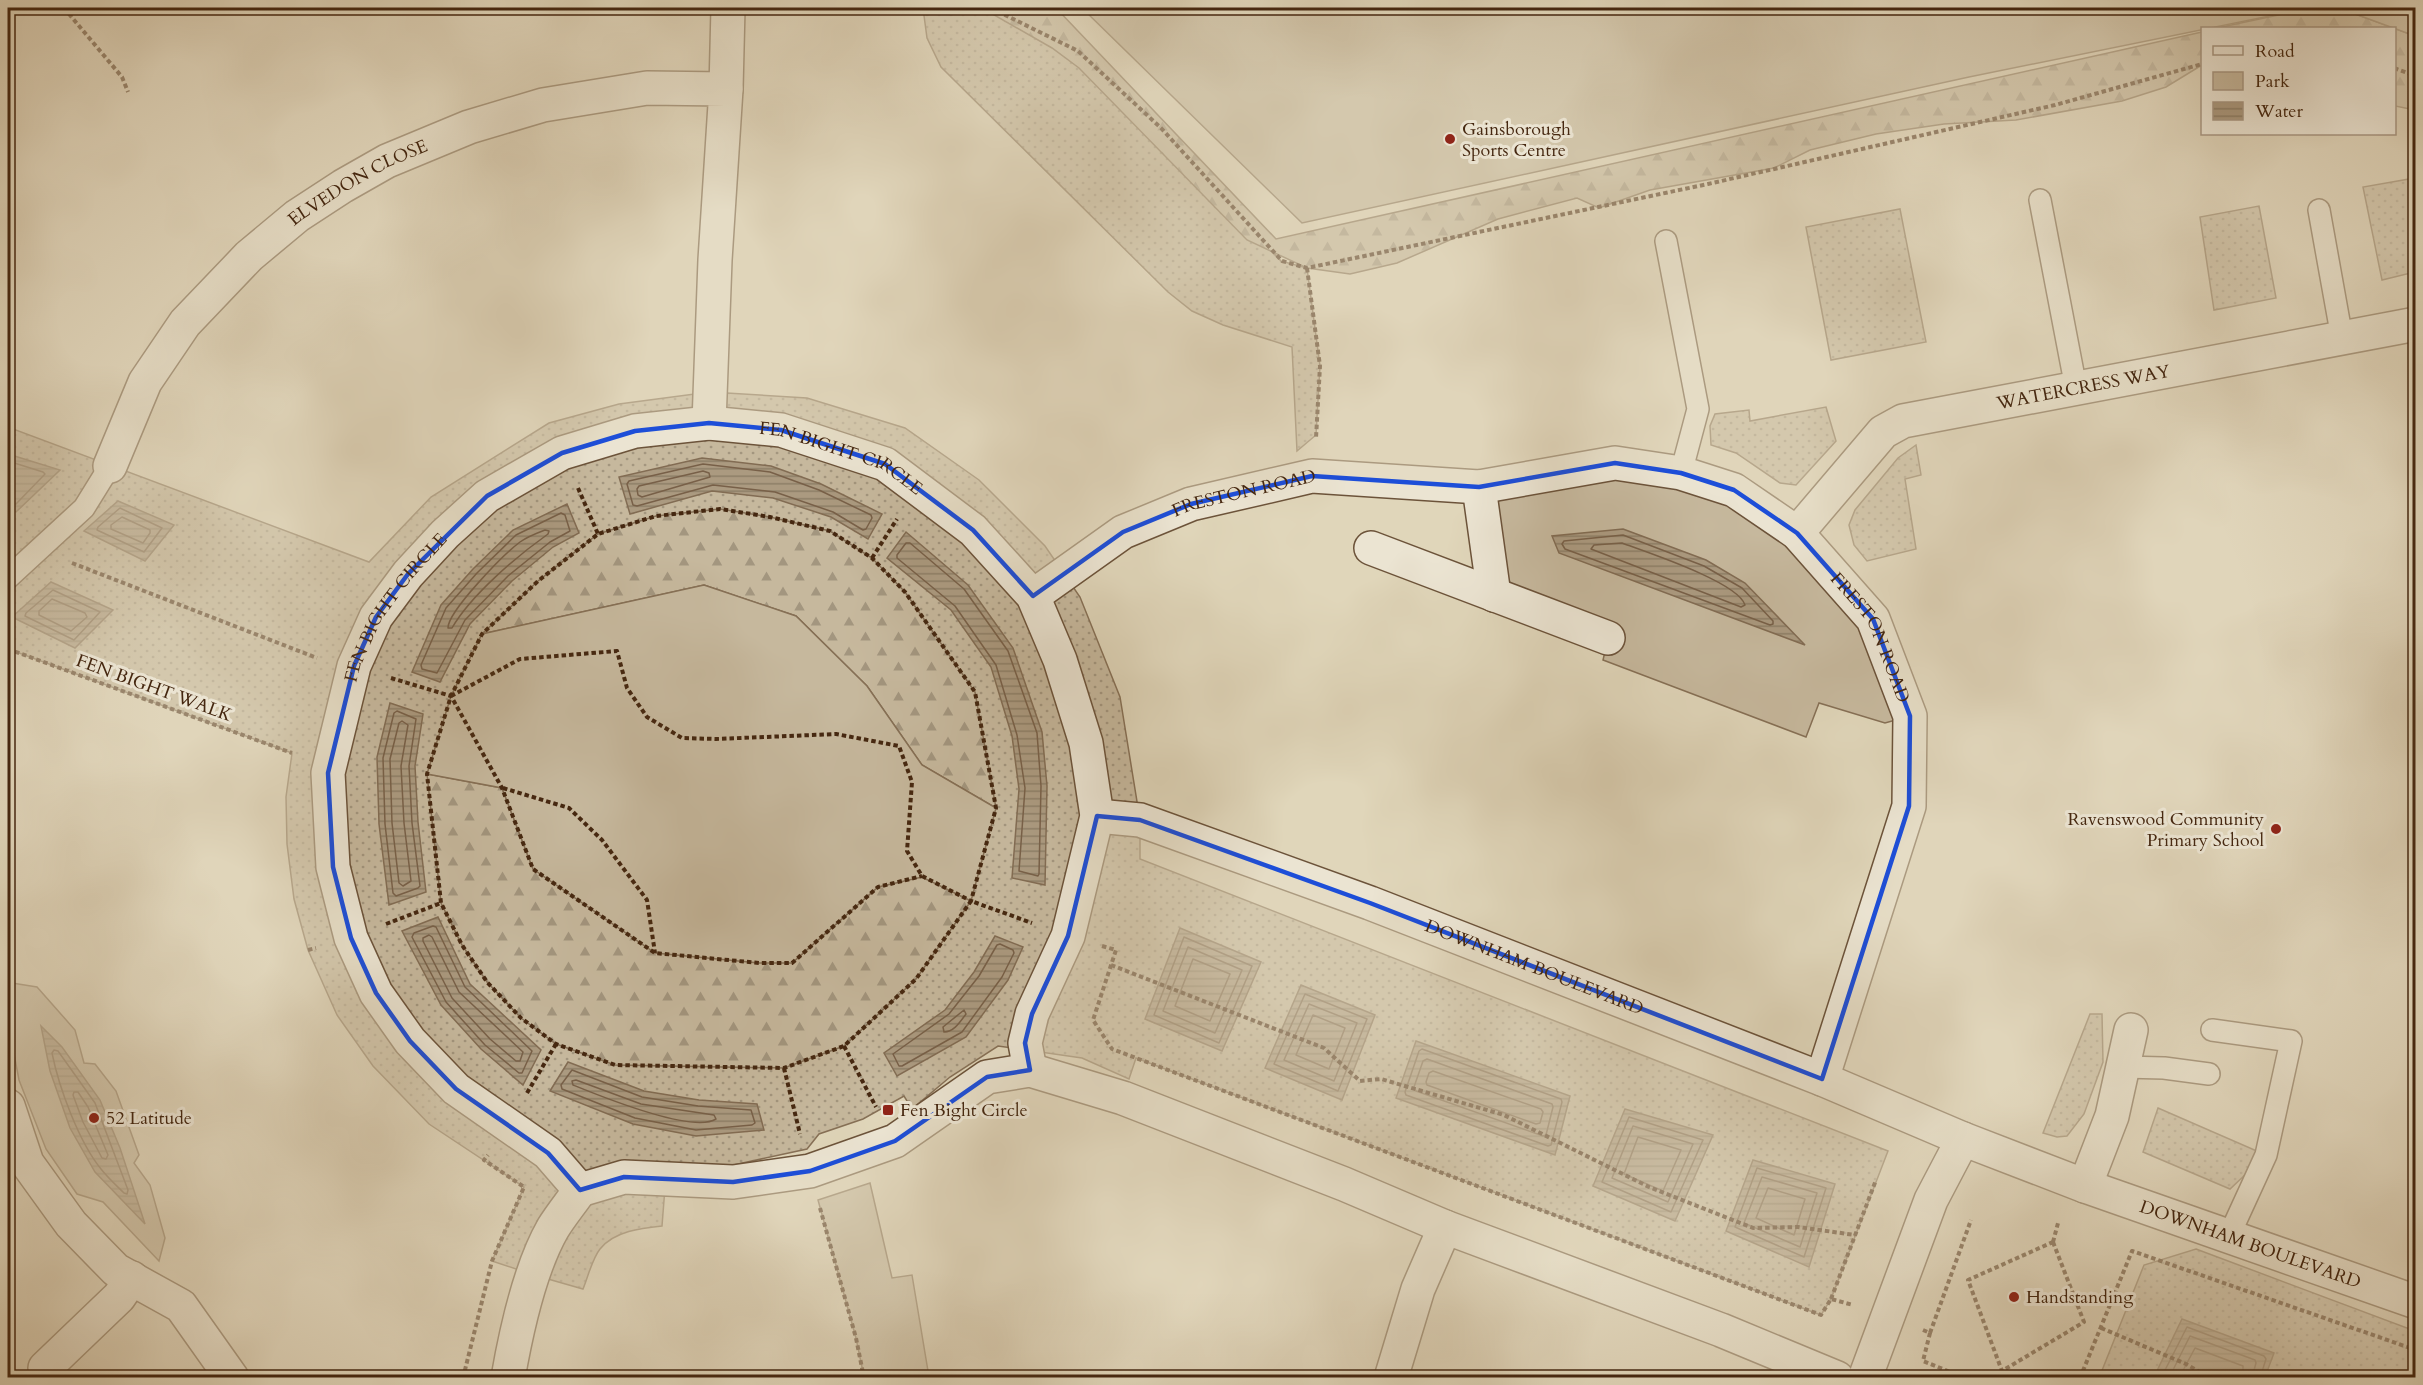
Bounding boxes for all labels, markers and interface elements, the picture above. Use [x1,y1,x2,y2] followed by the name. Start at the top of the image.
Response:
[2201,27,2396,135] legend
[2255,39,2295,64] text: Road
[2255,69,2290,94] text: Park
[2254,99,2304,124] text: Water
[1462,117,1571,163] place label: Gainsborough Sports Centre
[1443,132,1457,146] marker: Gainsborough Sports Centre
[282,133,431,231] street label: ELVEDON CLOSE
[1994,358,2173,416] street label: WATERCRESS WAY
[758,415,928,501] street label: FEN BIGHT CIRCLE
[1168,463,1318,523] street label: FRESTON ROAD
[338,527,453,684] street label: FEN BIGHT CIRCLE
[1825,567,1916,706] street label: FRESTON ROAD
[73,648,236,728] street label: FEN BIGHT WALK
[2068,807,2264,853] place label: Ravenswood Community Primary School
[2269,822,2283,836] marker: Ravenswood Community Primary School
[1421,913,1647,1021] street label: DOWNHAM BOULEVARD
[900,1098,1028,1123] place label: Fen Bight Circle
[881,1103,895,1117] marker: Fen Bight Circle
[106,1106,192,1131] place label: 52 Latitude
[87,1111,101,1125] marker: 52 Latitude
[2136,1194,2364,1294] street label: DOWNHAM BOULEVARD
[2026,1285,2134,1310] place label: Handstanding
[2007,1290,2021,1304] marker: Handstanding

